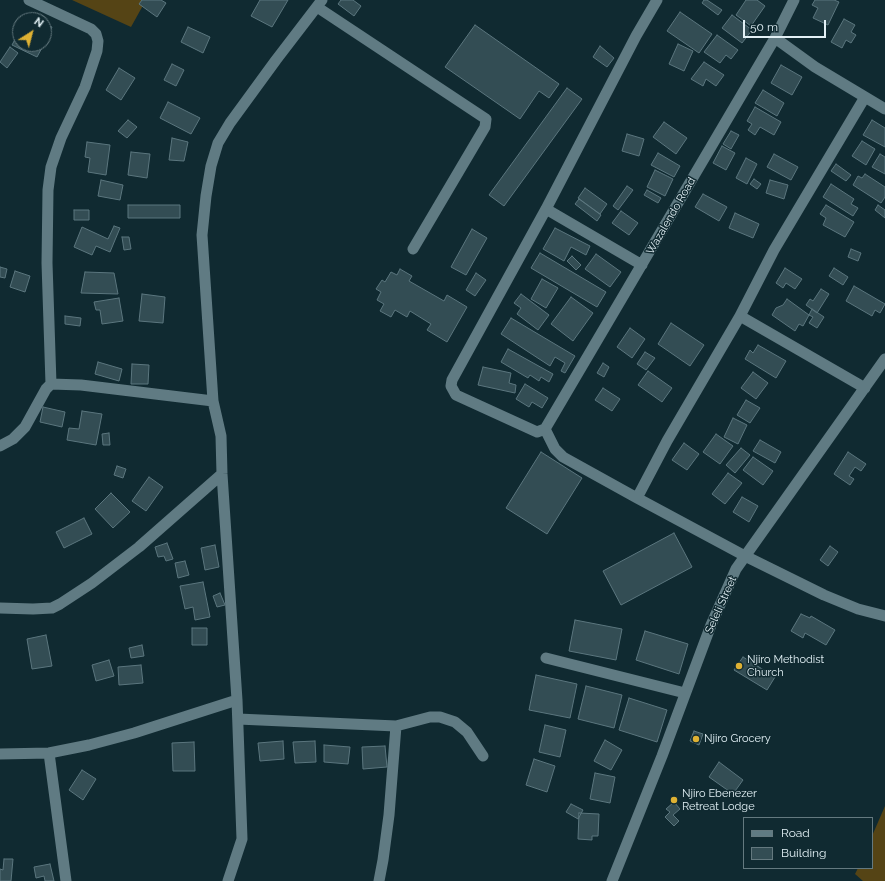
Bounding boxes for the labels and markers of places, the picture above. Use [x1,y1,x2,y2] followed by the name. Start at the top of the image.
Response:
[747,653,824,679] place label: Njiro Methodist Church
[734,661,744,671] marker: Njiro Methodist Church
[704,732,771,746] place label: Njiro Grocery
[691,734,701,744] marker: Njiro Grocery
[682,787,757,813] place label: Njiro Ebenezer Retreat Lodge
[669,795,679,805] marker: Njiro Ebenezer Retreat Lodge

